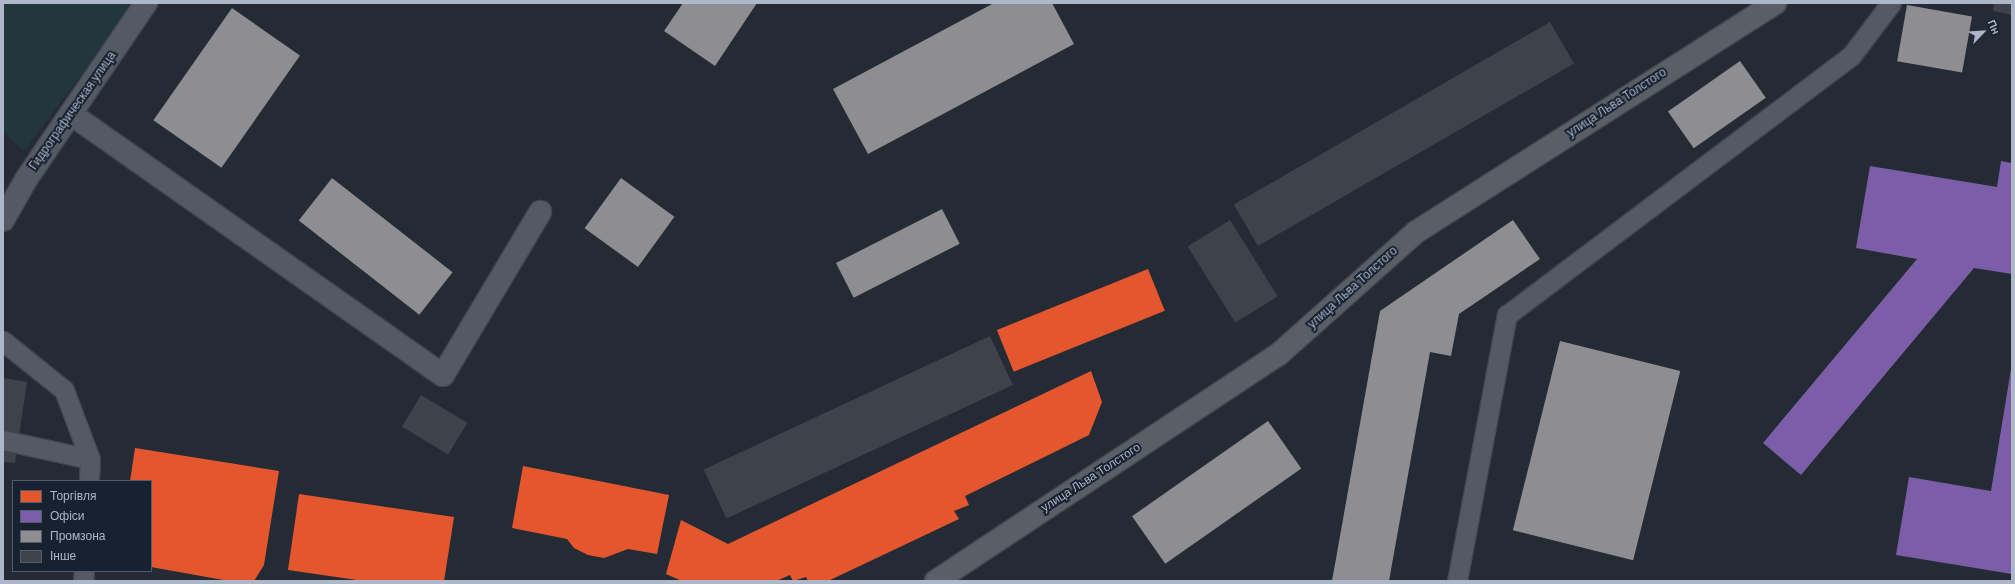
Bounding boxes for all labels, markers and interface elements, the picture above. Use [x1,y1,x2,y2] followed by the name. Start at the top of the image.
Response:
[1963,12,2003,52] north arrow
[1985,18,2002,36] text: Пн
[27,49,119,173] street label: Гидрографическая улица
[1565,66,1669,140] street label: улица Льва Толстого
[1305,244,1401,332] street label: улица Льва Толстого
[1039,441,1143,515] street label: улица Льва Толстого
[12,480,152,572] legend
[50,489,96,503] text: Торгівля
[50,509,85,523] text: Офіси
[50,529,105,543] text: Промзона
[50,549,76,563] text: Інше

